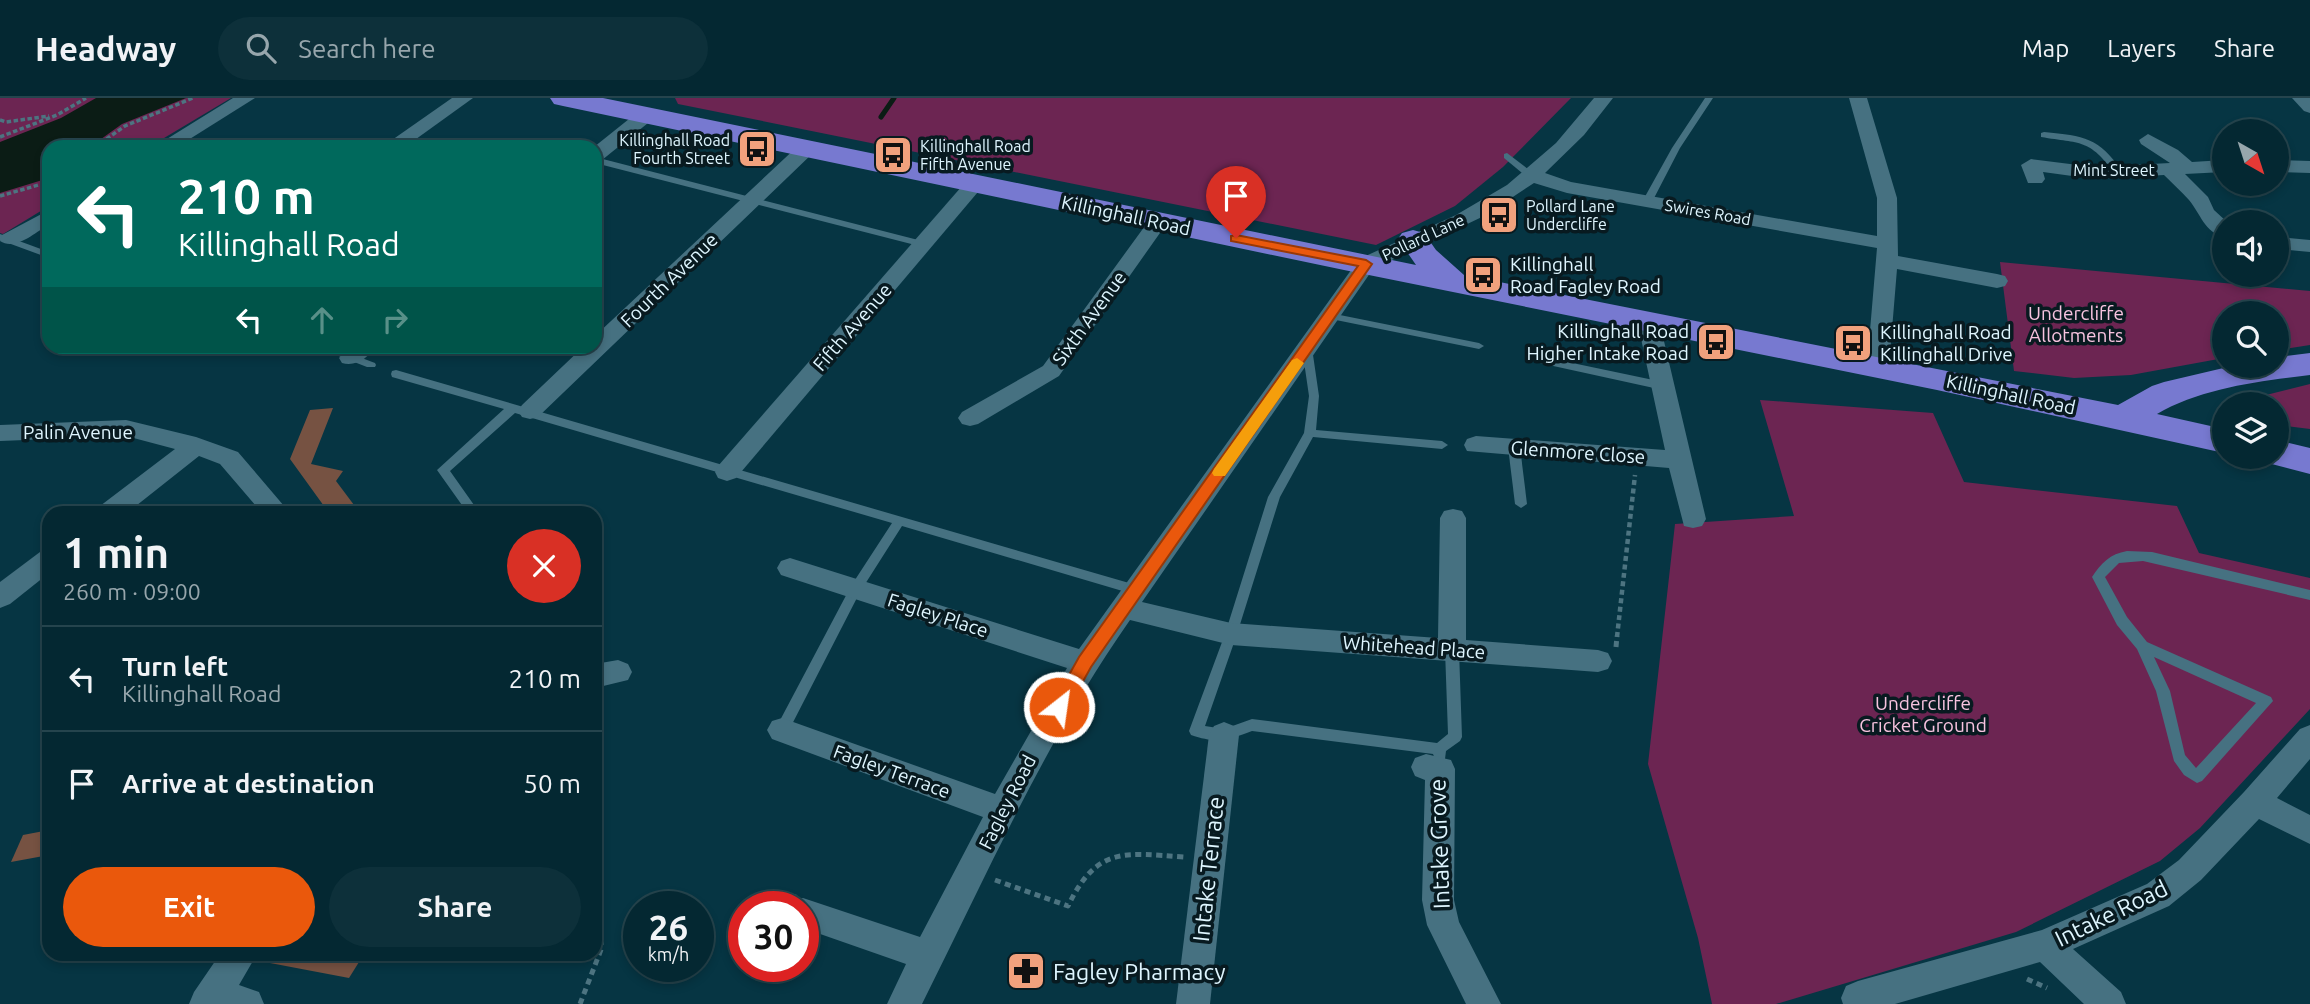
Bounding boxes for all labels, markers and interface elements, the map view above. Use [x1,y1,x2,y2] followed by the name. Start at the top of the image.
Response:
[218,17,708,80] search box
[242,29,280,67] icon: search
[35,30,176,67] text: Headway
[298,34,436,63] text: Search here
[2022,35,2069,62] text: Map
[2107,35,2176,62] text: Layers
[2214,35,2275,62] text: Share
[2212,119,2289,196] north arrow
[2212,119,2289,469] map controls
[736,128,778,170] bus stop icon: Killinghall Road Fourth Street
[619,131,731,167] place label: Killinghall Road Fourth Street
[872,134,914,176] bus stop icon: Killinghall Road Fifth Avenue
[920,137,1031,173] place label: Killinghall Road Fifth Avenue
[2073,161,2155,179] street label: Mint Street
[1206,166,1266,238] pin
[63,168,154,259] icon: left
[178,168,315,223] text: 210 m
[1217,177,1255,215] icon: arrive
[1059,191,1193,239] street label: Killinghall Road
[1478,194,1520,236] bus stop icon: Pollard Lane Undercliffe
[1664,196,1752,228] street label: Swires Road
[1526,197,1615,233] place label: Pollard Lane Undercliffe
[1379,210,1467,264] street label: Pollard Lane
[2212,210,2289,287] button: sound
[178,226,400,262] text: Killinghall Road
[616,228,722,332] street label: Fourth Avenue
[1510,253,1661,297] place label: Killinghall Road Fagley Road
[1462,254,1504,296] bus stop icon: Killinghall Road Fagley Road
[1048,267,1130,369] street label: Sixth Avenue
[808,279,896,375] street label: Fifth Avenue
[230,301,268,339] icon: left
[303,301,341,339] icon: ahead
[376,301,414,339] icon: right
[2212,301,2289,378] button: search
[2028,302,2124,346] park label: Undercliffe Allotments
[1527,320,1689,364] place label: Killinghall Road Higher Intake Road
[1695,321,1737,363] bus stop icon: Killinghall Road Higher Intake Road
[1880,321,2013,365] place label: Killinghall Road Killinghall Drive
[1832,322,1874,364] bus stop icon: Killinghall Road Killinghall Drive
[1944,370,2078,418] street label: Killinghall Road
[2212,392,2289,469] button: layers
[23,421,133,443] street label: Palin Avenue
[1510,436,1646,468] street label: Glenmore Close
[63,529,169,576] text: 1 min
[507,529,581,603] button: close
[63,579,201,604] text: 260 m · 09:00
[885,588,991,642] street label: Fagley Place
[1342,631,1486,663] street label: Whitehead Place
[122,652,228,681] text: Turn left
[63,660,101,698] icon: left
[509,664,581,693] text: 210 m
[1022,670,1096,744] position arrow
[122,681,281,706] text: Killinghall Road
[1859,692,1987,736] park label: Undercliffe Cricket Ground
[831,740,953,802] street label: Fagley Terrace
[974,751,1040,853] street label: Fagley Road
[63,765,101,803] icon: arrive
[122,769,375,798] text: Arrive at destination
[523,769,581,798] text: 50 m
[1424,778,1454,910] street label: Intake Grove
[1188,795,1228,943] street label: Intake Terrace
[63,867,315,947] button: Exit
[329,867,581,947] button: Share
[2051,875,2171,951] street label: Intake Road
[728,891,819,982] speed limit sign: 30
[649,907,688,947] text: 26
[648,944,689,964] text: km/h
[1005,950,1047,992] pharmacy icon: Fagley Pharmacy
[1053,959,1225,984] place label: Fagley Pharmacy

